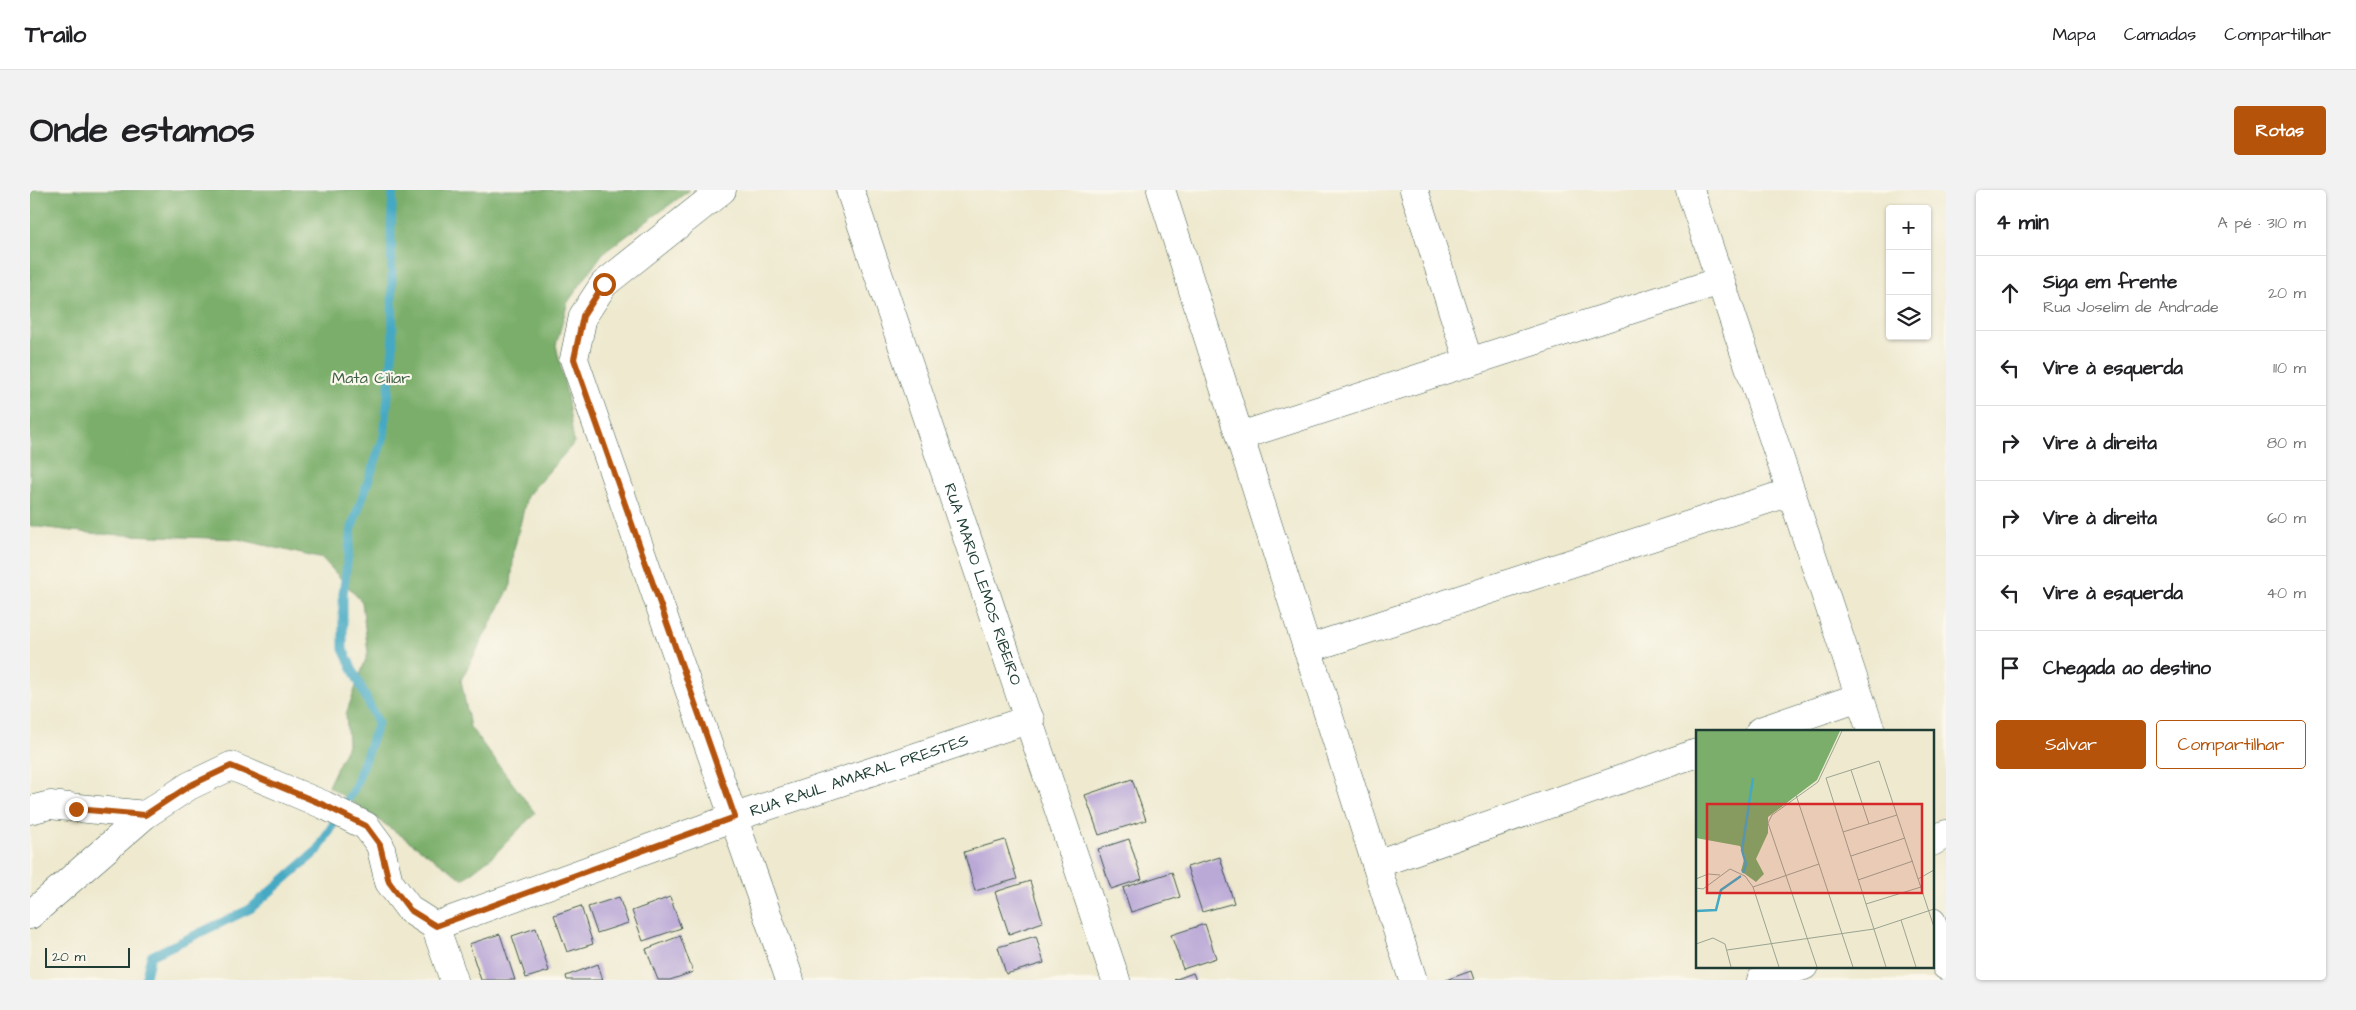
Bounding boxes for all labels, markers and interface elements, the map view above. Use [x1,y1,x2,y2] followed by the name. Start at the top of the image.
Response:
[25,18,86,52] text: Trailo
[2052,22,2096,47] text: Mapa
[2124,22,2196,47] text: Camadas
[2224,22,2331,47] text: Compartilhar
[30,106,255,155] text: Onde estamos
[2234,106,2326,155] button: Rotas
[1886,205,1931,340] map controls
[1886,205,1931,250] button: +
[1996,208,2049,237] text: 4 min
[2218,212,2306,234] text: A pé · 310 m
[1886,250,1931,295] button: −
[2043,269,2177,296] text: Siga em frente
[593,273,616,296] route start
[1996,279,2024,307] icon: ahead
[2268,282,2306,304] text: 20 m
[1886,295,1931,340] button: layers
[2043,296,2219,318] text: Rua Joselim de Andrade
[1996,354,2024,382] icon: left
[2043,355,2183,382] text: Vire à esquerda
[2273,357,2306,379] text: 110 m
[332,367,410,389] park label: Mata Ciliar
[1996,429,2024,457] icon: right
[2043,430,2157,457] text: Vire à direita
[2267,432,2306,454] text: 80 m
[939,480,1027,688] street label: RUA MARIO LEMOS RIBEIRO
[1996,504,2024,532] icon: right
[2043,505,2157,532] text: Vire à direita
[2267,507,2306,529] text: 60 m
[1996,579,2024,607] icon: left
[2043,580,2183,607] text: Vire à esquerda
[2266,582,2306,604] text: 40 m
[1996,654,2024,682] icon: arrive
[2043,655,2211,682] text: Chegada ao destino
[1996,720,2146,769] button: Salvar
[2156,720,2306,769] button: Compartilhar
[747,729,971,822] street label: RUA RAUL AMARAL PRESTES
[1696,730,1934,968] inset map
[65,798,88,821] route end
[45,945,130,968] scale bar
[52,947,85,967] text: 20 m

